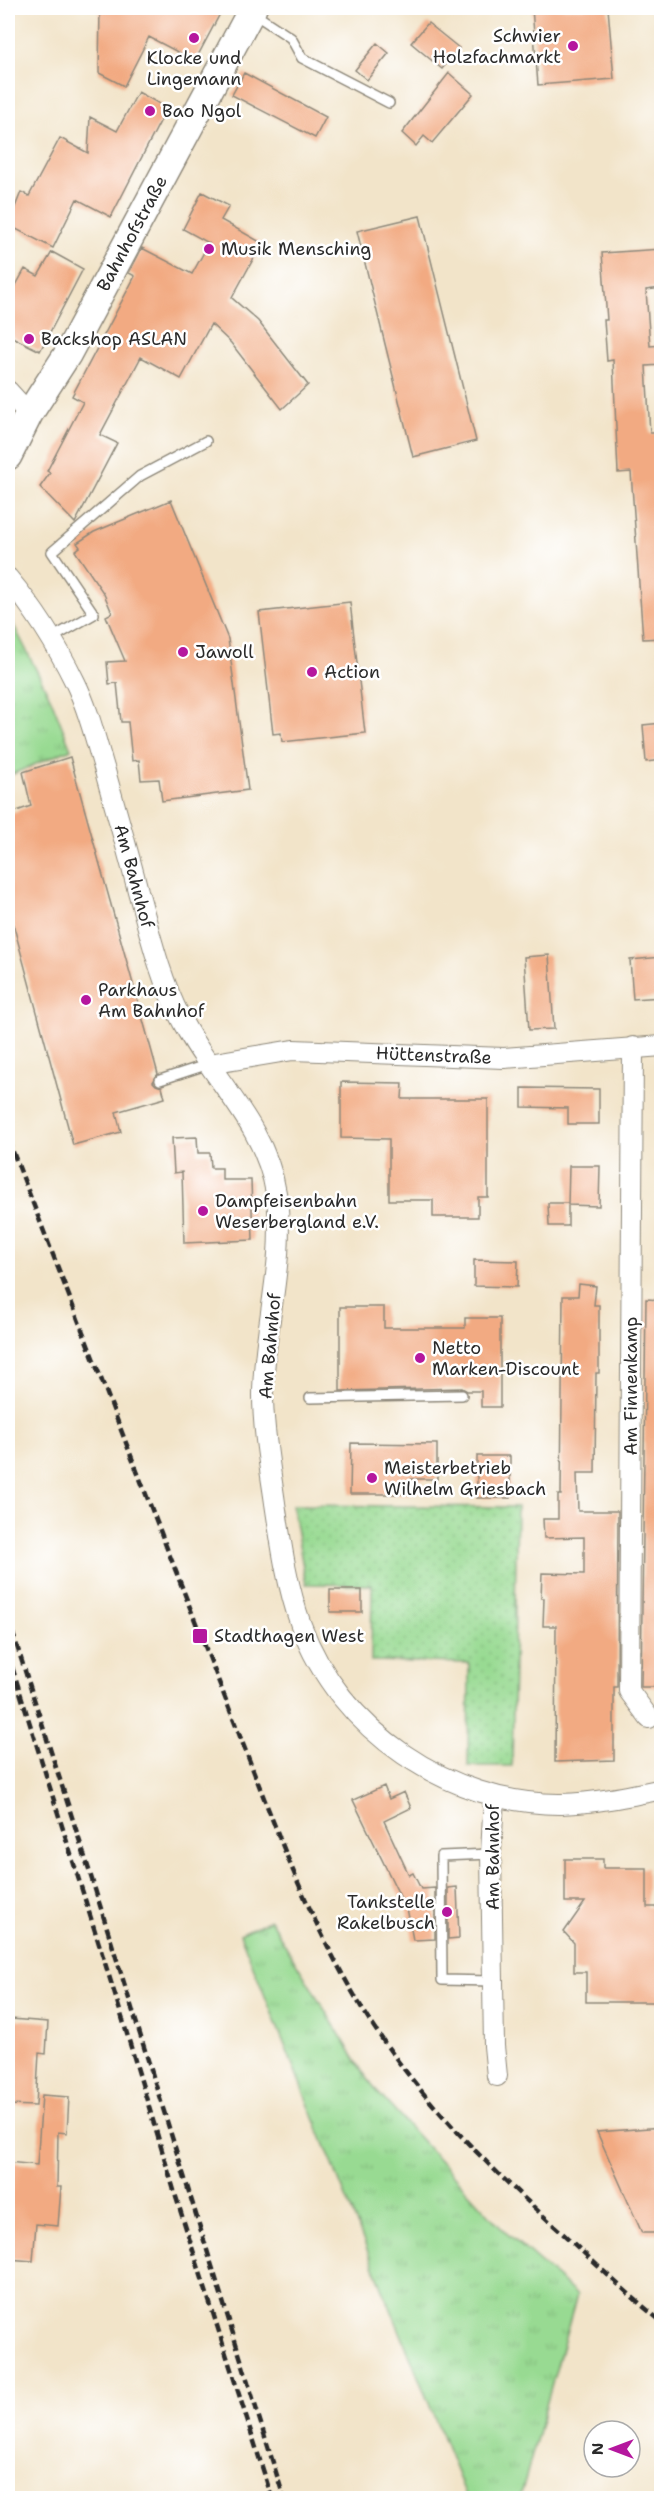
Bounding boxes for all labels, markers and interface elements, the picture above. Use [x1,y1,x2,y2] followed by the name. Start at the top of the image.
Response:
[433,24,561,69] place label: Schwier Holzfachmarkt
[187,31,201,45] marker: Klocke und Lingemann
[566,39,580,53] marker: Schwier Holzfachmarkt
[147,46,241,91] place label: Klocke und Lingemann
[162,99,242,123] place label: Bao Ngol
[143,104,157,118] marker: Bao Ngol
[91,171,173,296] street label: Bahnhofstraße
[221,237,371,261] place label: Musik Mensching
[202,242,216,256] marker: Musik Mensching
[41,327,187,351] place label: Backshop ASLAN
[22,332,36,346] marker: Backshop ASLAN
[195,640,254,664] place label: Jawoll
[176,645,190,659] marker: Jawoll
[324,660,380,684] place label: Action
[305,665,319,679] marker: Action
[109,821,160,931] street label: Am Bahnhof
[98,978,205,1023] place label: Parkhaus Am Bahnhof
[79,993,93,1007] marker: Parkhaus Am Bahnhof
[375,1041,492,1070] street label: Hüttenstraße
[215,1189,379,1234] place label: Dampfeisenbahn Weserbergland e.V.
[196,1204,210,1218] marker: Dampfeisenbahn Weserbergland e.V.
[253,1291,287,1400] street label: Am Bahnhof
[619,1317,643,1455] street label: Am Finnenkamp
[432,1336,580,1381] place label: Netto Marken-Discount
[413,1351,427,1365] marker: Netto Marken-Discount
[384,1456,546,1501] place label: Meisterbetrieb Wilhelm Griesbach
[365,1471,379,1485] marker: Meisterbetrieb Wilhelm Griesbach
[214,1624,364,1648] place label: Stadthagen West
[191,1627,209,1645] marker: Stadthagen West
[481,1803,505,1910] street label: Am Bahnhof
[337,1890,435,1935] place label: Tankstelle Rakelbusch
[440,1905,454,1919] marker: Tankstelle Rakelbusch
[582,2419,642,2479] north arrow
[587,2443,608,2455] text: N

